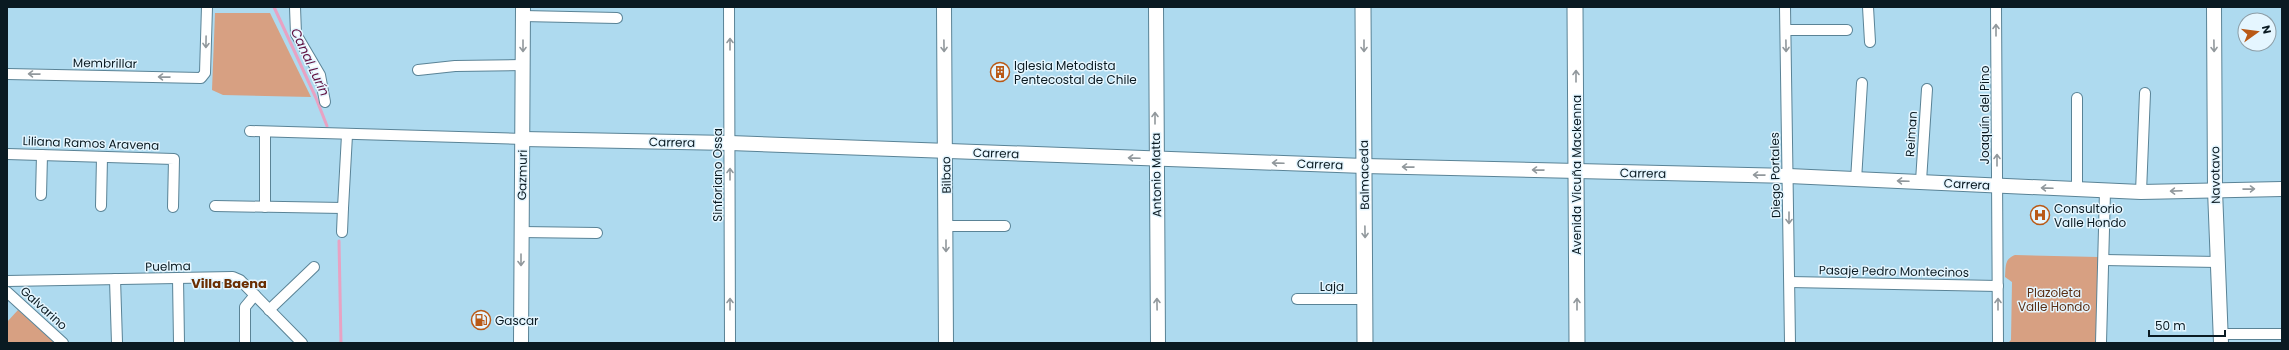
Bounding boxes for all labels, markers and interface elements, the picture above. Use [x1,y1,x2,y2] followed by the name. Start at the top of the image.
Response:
[2237,12,2277,52] north arrow
[1992,24,2000,37] one-way arrow
[2258,24,2275,36] text: N
[286,25,334,99] water label: Canal Lurín
[202,35,210,48] one-way arrow
[726,38,734,51] one-way arrow
[519,39,527,52] one-way arrow
[940,39,948,52] one-way arrow
[1360,39,1368,52] one-way arrow
[1782,39,1790,52] one-way arrow
[2210,39,2218,52] one-way arrow
[73,54,138,72] street label: Membrillar
[1014,57,1137,88] place label: Iglesia Metodista Pentecostal de Chile
[989,61,1011,83] building icon: Iglesia Metodista Pentecostal de Chile
[1976,65,1993,164] street label: Joaquín del Pino
[1572,70,1580,83] one-way arrow
[28,71,41,78] one-way arrow
[158,73,171,81] one-way arrow
[1568,95,1585,255] street label: Avenida Vicuña Mackenna
[1901,111,1921,157] street label: Reiman
[1151,112,1159,125] one-way arrow
[709,128,726,222] street label: Sinforiano Ossa
[22,132,160,154] street label: Liliana Ramos Aravena
[1766,132,1784,218] street label: Diego Portales
[649,133,695,151] street label: Carrera
[1147,133,1165,217] street label: Antonio Matta
[1355,140,1373,210] street label: Balmaceda
[973,144,1019,162] street label: Carrera
[2206,146,2224,204] street label: Navotavo
[513,150,531,200] street label: Gazmuri
[1128,154,1141,162] one-way arrow
[1993,154,2001,167] one-way arrow
[1297,155,1343,173] street label: Carrera
[937,156,955,194] street label: Bilbao
[1272,159,1285,167] one-way arrow
[1402,163,1415,171] one-way arrow
[1620,164,1666,182] street label: Carrera
[1532,167,1545,174] one-way arrow
[726,168,734,181] one-way arrow
[1753,171,1766,179] one-way arrow
[1943,174,1991,194] street label: Carrera
[1897,177,1910,185] one-way arrow
[2041,184,2054,191] one-way arrow
[2242,186,2255,193] one-way arrow
[2170,187,2183,195] one-way arrow
[2054,200,2127,231] place label: Consultorio Valle Hondo
[2029,204,2051,226] hospital icon: Consultorio Valle Hondo
[1785,211,1793,224] one-way arrow
[1361,225,1369,238] one-way arrow
[942,239,950,252] one-way arrow
[517,253,525,266] one-way arrow
[145,257,191,275] street label: Puelma
[1819,261,1969,281] street label: Pasaje Pedro Montecinos
[191,274,267,293] district label: Villa Baena
[1320,278,1344,295] street label: Laja
[17,282,71,334] street label: Galvarino
[2018,284,2090,315] park label: Plazoleta Valle Hondo
[726,298,734,311] one-way arrow
[1153,298,1161,311] one-way arrow
[1573,298,1581,311] one-way arrow
[1994,298,2002,311] one-way arrow
[470,309,492,331] fuel station icon: Gascar
[495,312,539,329] place label: Gascar
[2149,312,2225,338] scale bar
[2155,317,2186,334] text: 50 m

